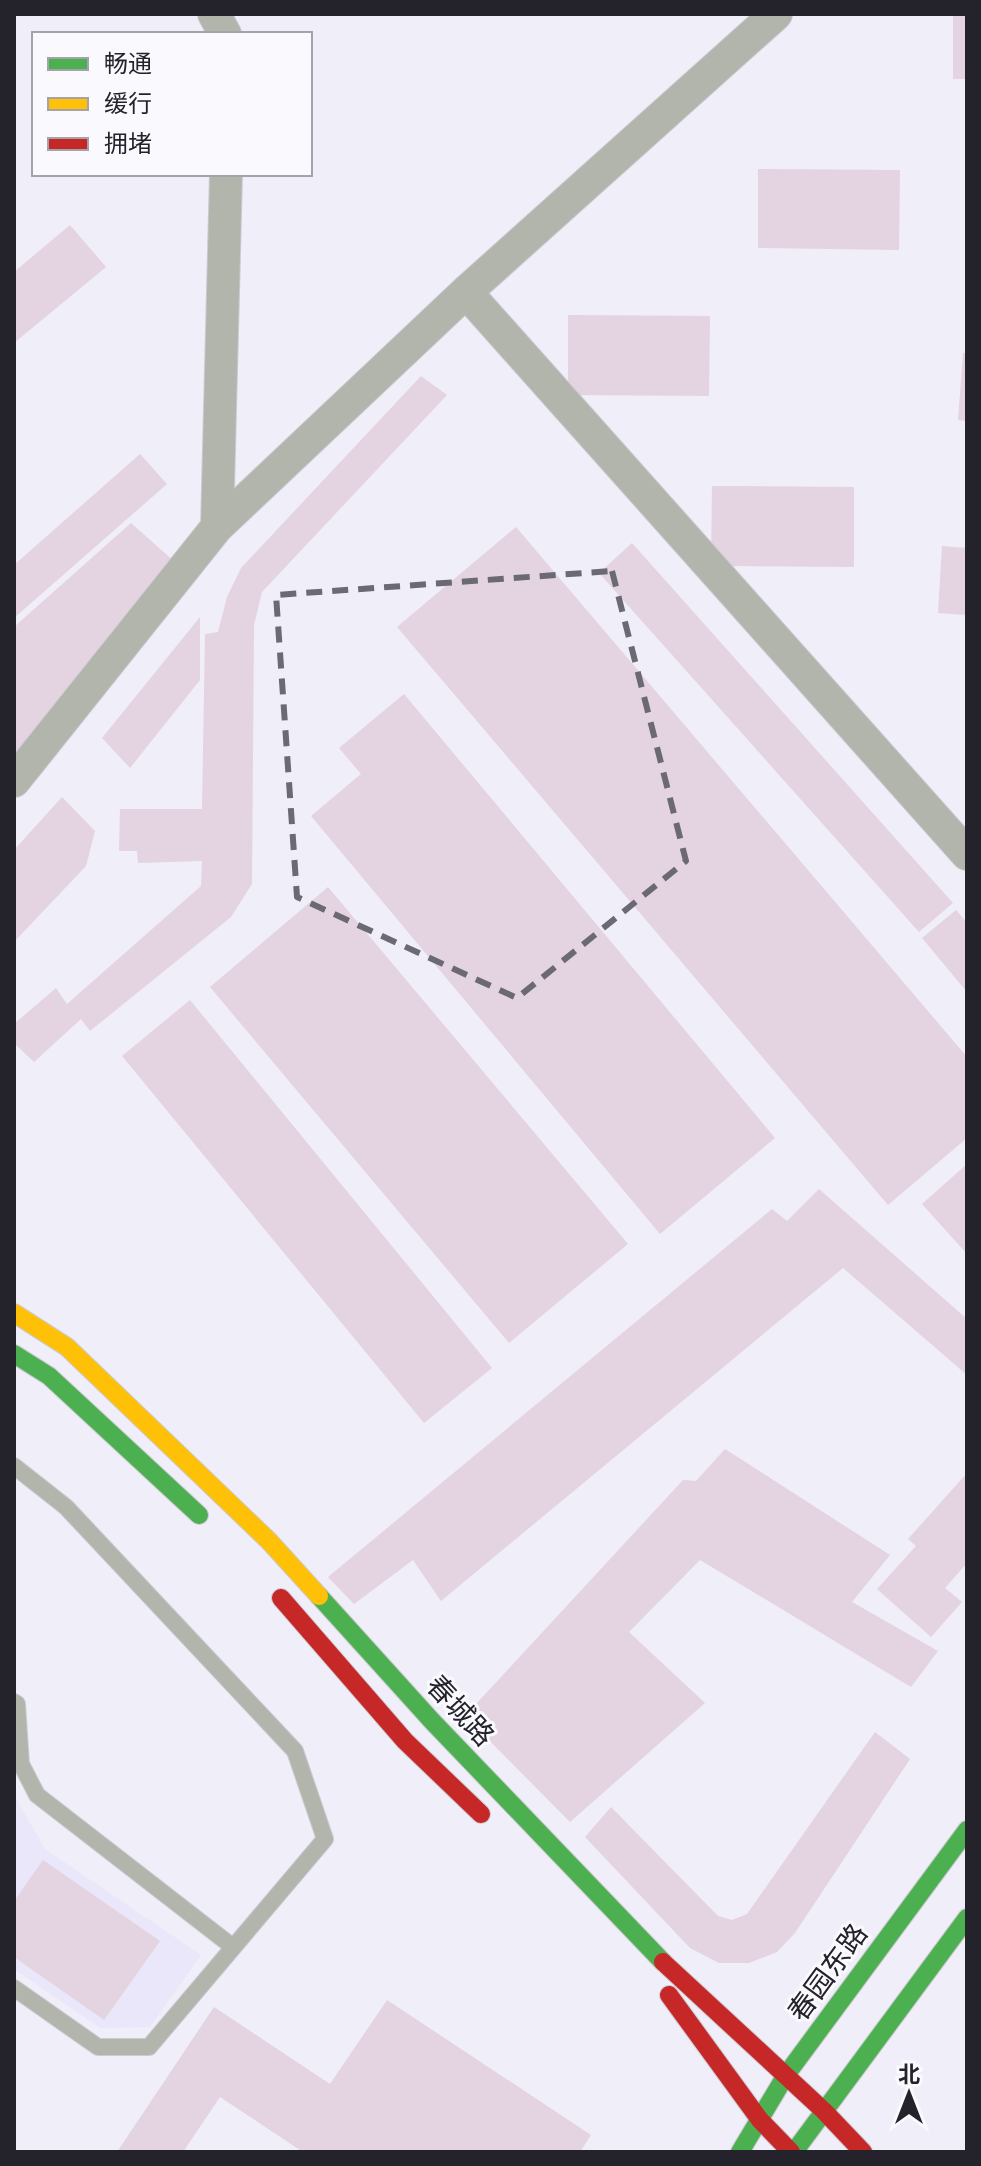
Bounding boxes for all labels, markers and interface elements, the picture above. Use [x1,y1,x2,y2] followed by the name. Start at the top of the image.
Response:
[32,32,312,176] legend
[104,45,152,81] text: 畅通
[104,85,152,121] text: 缓行
[104,125,152,161] text: 拥堵
[417,1665,505,1755] street label: 春城路
[777,1914,877,2030] street label: 春园东路
[869,2054,949,2134] north arrow
[898,2057,920,2091] text: 北

